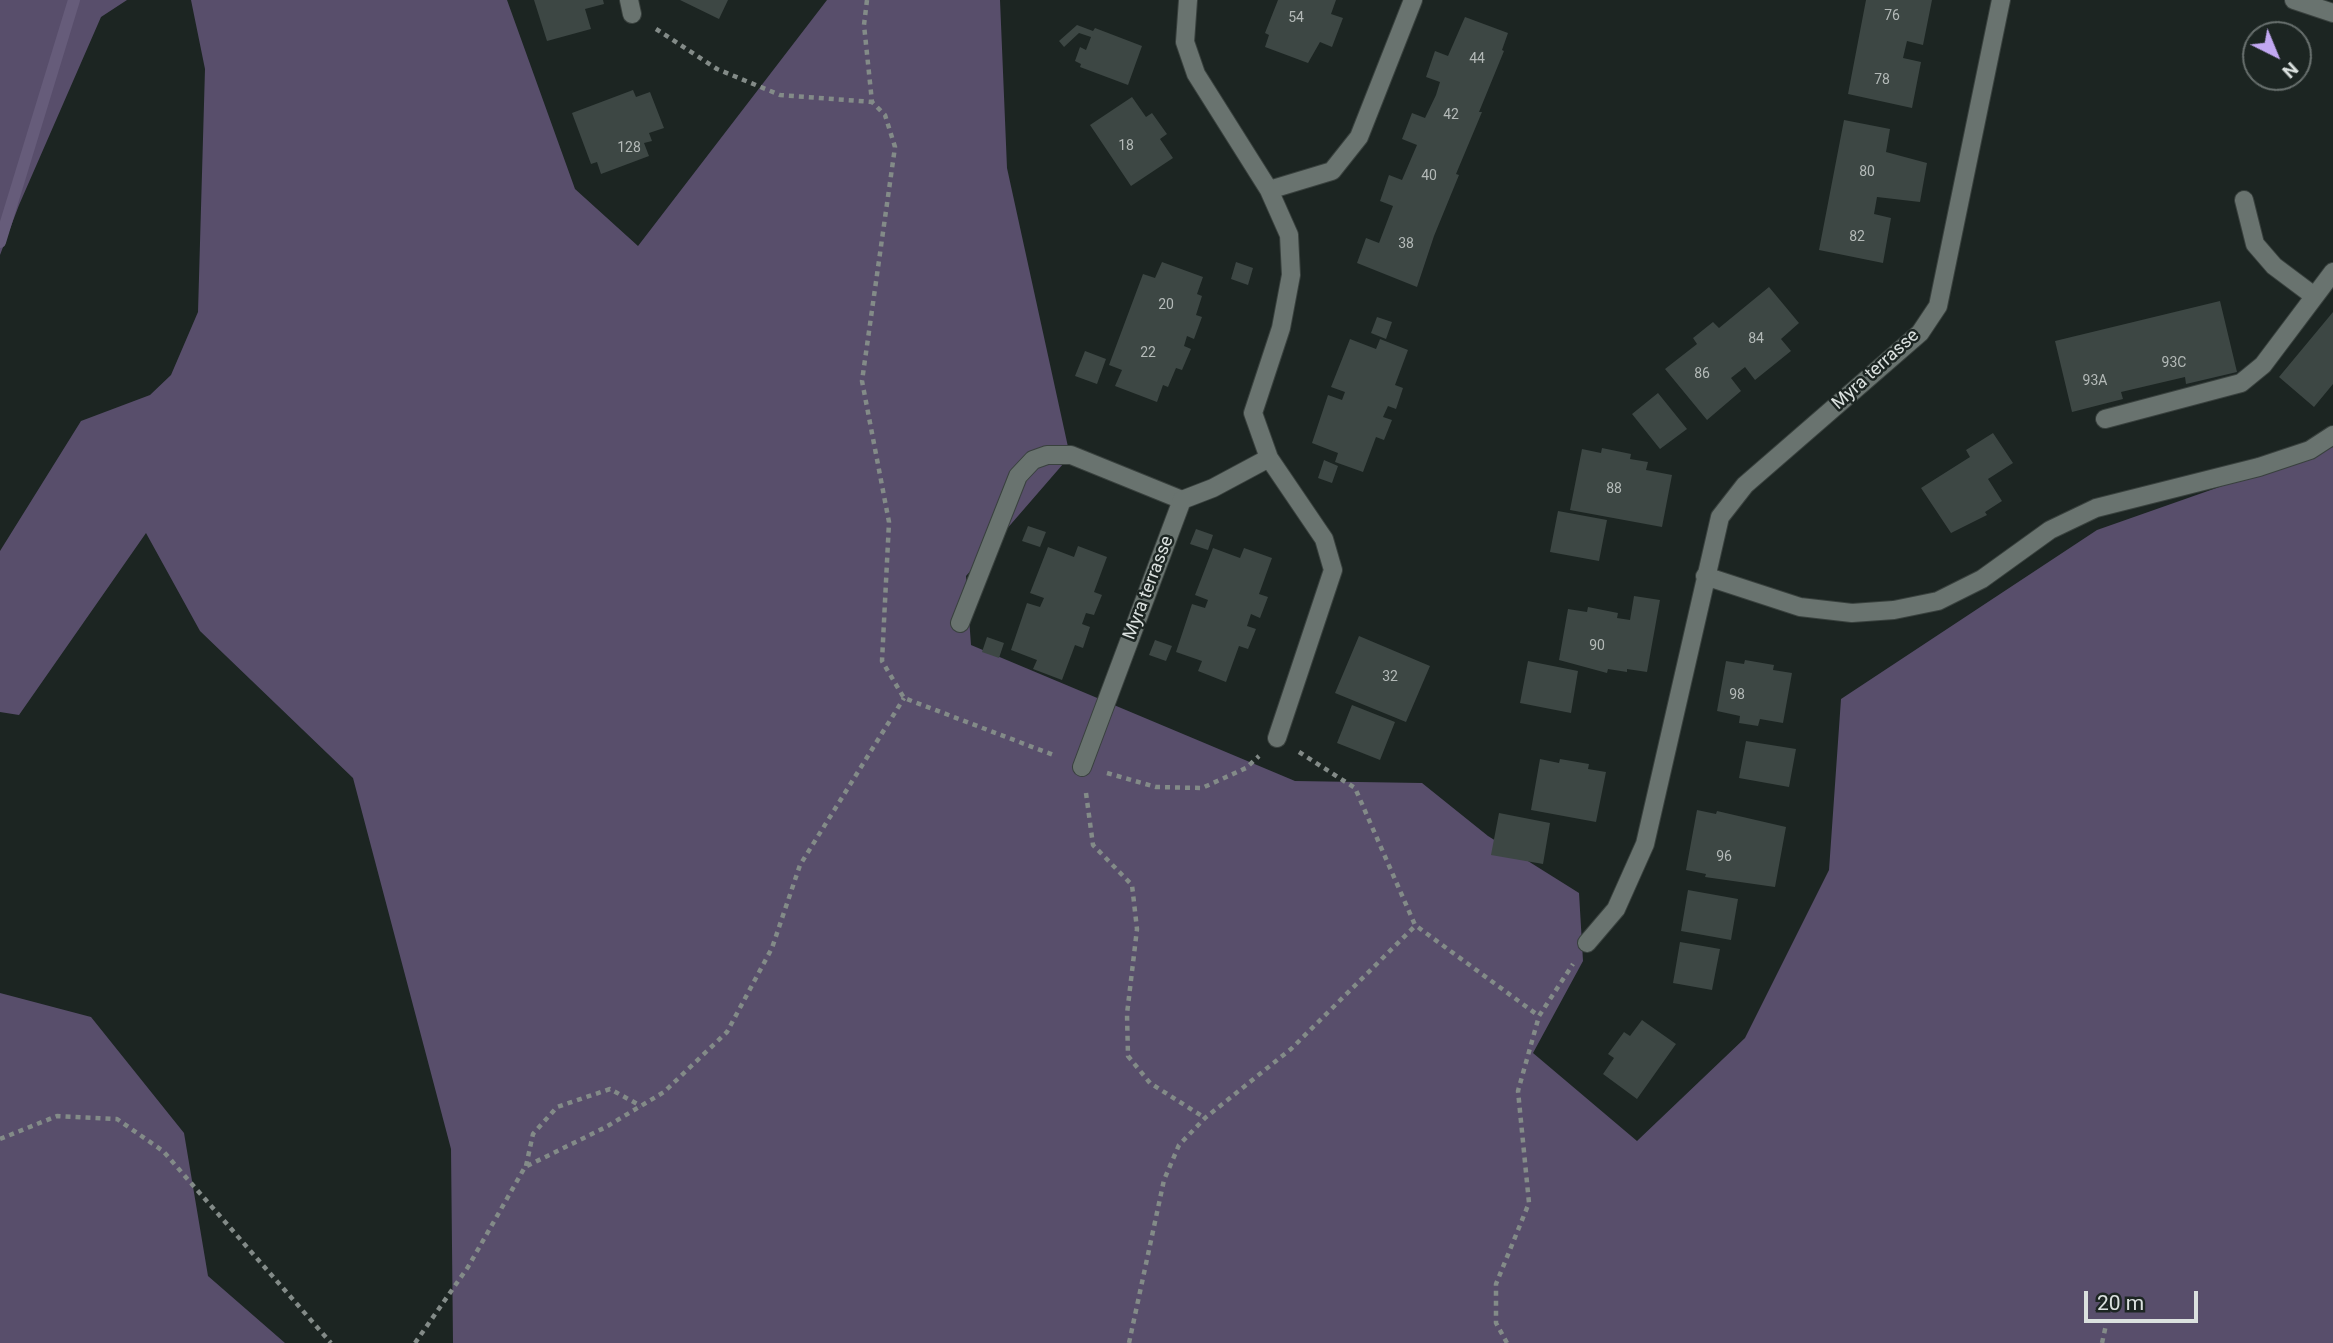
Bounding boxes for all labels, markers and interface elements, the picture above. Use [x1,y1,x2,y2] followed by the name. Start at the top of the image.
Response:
[1884,8,1900,24] house number: 76
[1288,10,1304,26] house number: 54
[2242,21,2312,91] north arrow
[1469,51,1485,67] house number: 44
[2278,57,2303,83] text: N
[1874,72,1890,88] house number: 78
[1443,107,1459,123] house number: 42
[1118,138,1134,154] house number: 18
[617,140,641,156] house number: 128
[1859,164,1875,180] house number: 80
[1421,168,1437,184] house number: 40
[1849,229,1865,245] house number: 82
[1398,236,1414,252] house number: 38
[1158,297,1174,313] house number: 20
[1828,325,1924,415] street label: Myra terrasse
[1748,331,1764,347] house number: 84
[1140,345,1156,361] house number: 22
[2162,355,2186,371] house number: 93C
[1694,366,1710,382] house number: 86
[2083,373,2107,389] house number: 93A
[1606,481,1622,497] house number: 88
[1119,533,1179,643] street label: Myra terrasse
[1589,638,1605,654] house number: 90
[1382,669,1398,685] house number: 32
[1729,687,1745,703] house number: 98
[1716,849,1732,865] house number: 96
[2088,1276,2202,1320] scale bar
[2097,1291,2144,1315] text: 20 m

